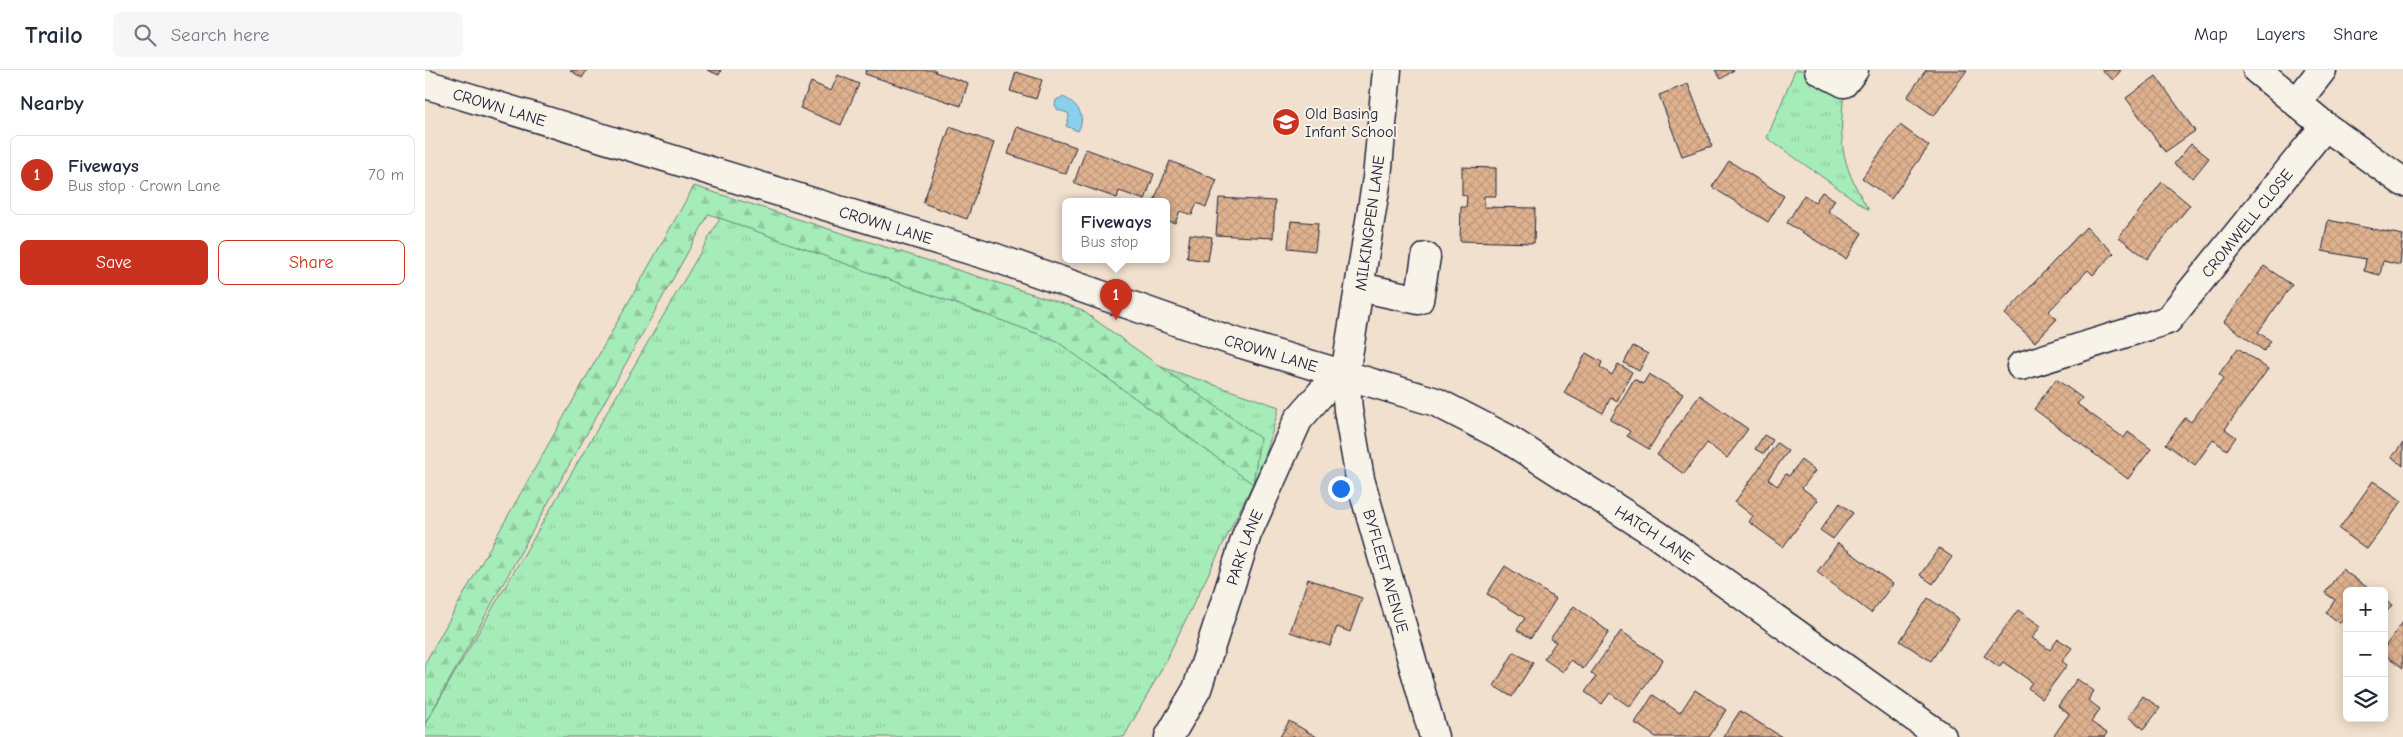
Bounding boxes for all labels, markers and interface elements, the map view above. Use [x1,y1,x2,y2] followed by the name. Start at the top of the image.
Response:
[113,12,463,57] search box
[25,21,83,49] text: Trailo
[131,21,159,49] icon: search
[171,24,270,46] text: Search here
[2194,24,2228,45] text: Map
[2256,24,2305,45] text: Layers
[2333,24,2378,45] text: Share
[451,85,548,130] street label: CROWN LANE
[20,91,84,115] text: Nearby
[1305,105,1397,141] place label: Old Basing Infant School
[1271,107,1301,137] school or university icon: Old Basing Infant School
[1352,154,1388,292] street label: MILKINGPEN LANE
[68,155,139,177] text: Fiveways
[2198,165,2297,281] street label: CROMWELL CLOSE
[34,166,40,184] text: 1
[368,166,404,184] text: 70 m
[68,177,220,195] text: Bus stop · Crown Lane
[1062,198,1170,263] popup
[837,203,935,248] street label: CROWN LANE
[1081,211,1151,233] text: Fiveways
[1081,233,1138,251] text: Bus stop
[20,240,208,285] button: Save
[218,240,405,285] button: Share
[1100,279,1132,320] pin: 1
[1222,331,1320,376] street label: CROWN LANE
[1328,476,1354,502] your location
[1611,502,1698,568] street label: HATCH LANE
[1223,507,1267,587] street label: PARK LANE
[1359,507,1412,636] street label: BYFLEET AVENUE
[2343,587,2388,722] map controls
[2343,587,2388,632] button: +
[2343,632,2388,677] button: −
[2343,677,2388,722] button: layers

